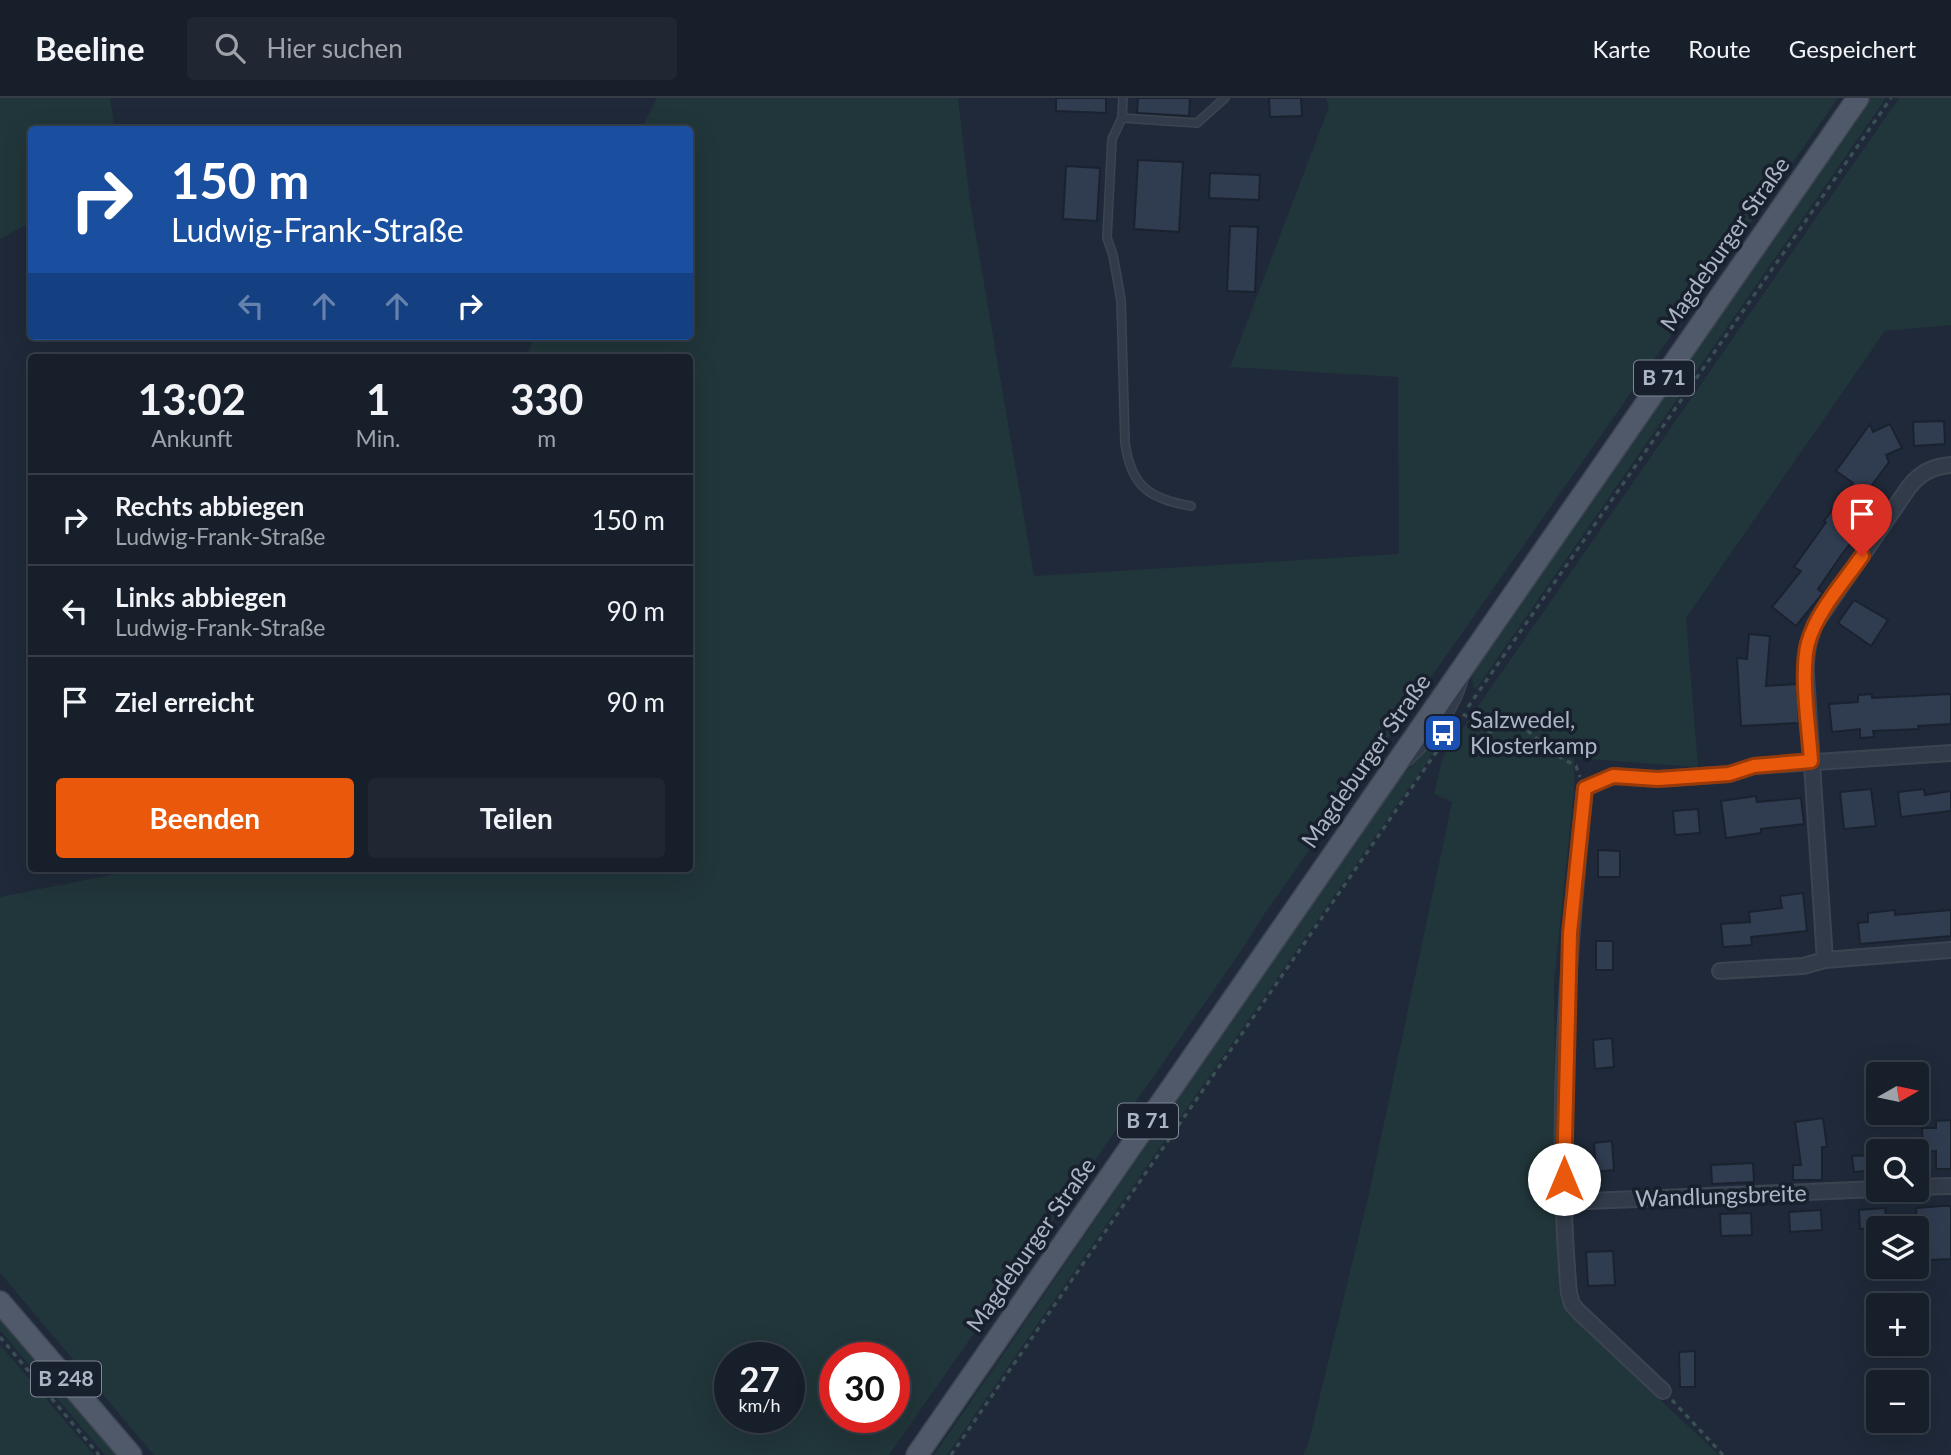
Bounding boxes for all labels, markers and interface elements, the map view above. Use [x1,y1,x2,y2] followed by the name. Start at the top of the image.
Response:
[187,17,677,80] search box
[35,28,145,68] text: Beeline
[211,29,249,67] icon: search
[267,32,403,64] text: Hier suchen
[1593,34,1650,63] text: Karte
[1688,34,1751,63] text: Route
[1789,34,1916,63] text: Gespeichert
[171,151,309,209] text: 150 m
[1654,151,1795,336] street label: Magdeburger Straße
[56,154,147,245] icon: right
[171,210,464,249] text: Ludwig-Frank-Straße
[232,287,270,325] icon: left
[305,287,343,325] icon: ahead
[378,287,416,325] icon: ahead
[451,287,489,325] icon: right
[1634,360,1694,396] road number: B 71
[138,374,246,424] text: 13:02
[366,374,390,424] text: 1
[510,374,583,424] text: 330
[151,424,232,452] text: Ankunft
[356,424,401,452] text: Min.
[537,424,556,452] text: m
[1832,484,1892,556] pin
[115,490,304,522] text: Rechts abbiegen
[1843,495,1881,533] icon: arrive
[56,501,94,539] icon: right
[592,504,665,536] text: 150 m
[115,522,325,550] text: Ludwig-Frank-Straße
[115,581,287,613] text: Links abbiegen
[56,592,94,630] icon: left
[607,595,665,627] text: 90 m
[115,613,325,641] text: Ludwig-Frank-Straße
[1295,668,1436,853] street label: Magdeburger Straße
[56,683,94,721] icon: arrive
[115,686,254,718] text: Ziel erreicht
[607,686,665,718] text: 90 m
[1470,705,1597,759] place label: Salzwedel, Klosterkamp
[1422,712,1464,754] bus stop icon: Salzwedel, Klosterkamp
[56,778,354,858] button: Beenden
[368,778,665,858] button: Teilen
[1866,1062,1928,1125] north arrow
[1866,1062,1929,1433] map controls
[1118,1104,1178,1138] road number: B 71
[1866,1139,1929,1202] button: search
[1527,1142,1601,1216] position arrow
[960,1152,1101,1337] street label: Magdeburger Straße
[1635,1178,1807,1212] street label: Wandlungsbreite
[1866,1216,1929,1279] button: layers
[1866,1293,1929,1356] button: +
[819,1342,910,1433] speed limit sign: 30
[739,1357,780,1399] text: 27
[31,1362,101,1396] road number: B 248
[1866,1370,1929,1433] button: −
[738,1394,781,1416] text: km/h

